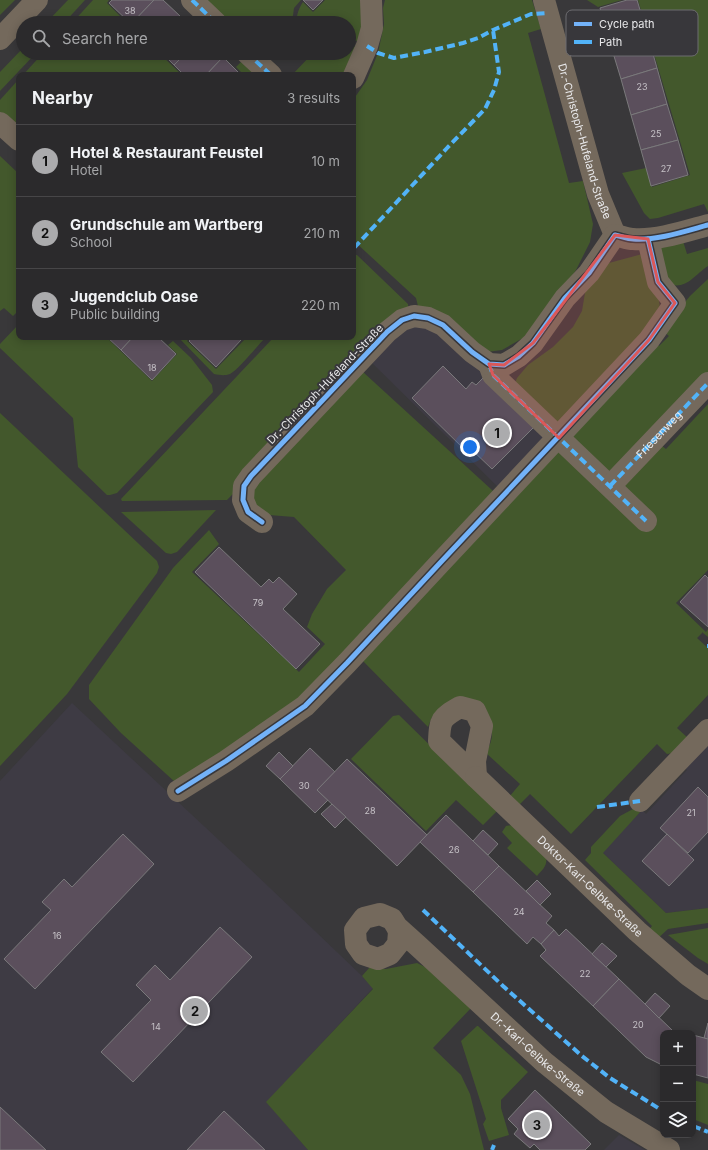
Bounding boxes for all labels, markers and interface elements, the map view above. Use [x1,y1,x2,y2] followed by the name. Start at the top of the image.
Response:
[124,5,136,16] house number: 38
[566,10,698,56] legend
[16,16,356,60] search box
[599,17,655,31] text: Cycle path
[30,27,52,49] icon: search
[62,29,148,48] text: Search here
[599,35,622,49] text: Path
[555,62,615,221] street label: Dr.-Christoph-Hufeland-Straße
[636,81,648,92] house number: 23
[32,88,93,108] text: Nearby
[287,90,340,106] text: 3 results
[651,128,661,139] house number: 25
[70,143,263,162] text: Hotel & Restaurant Feustel
[42,153,48,169] text: 1
[311,153,340,169] text: 10 m
[70,162,102,178] text: Hotel
[661,163,671,174] house number: 27
[70,215,263,234] text: Grundschule am Wartberg
[41,225,49,241] text: 2
[304,225,340,241] text: 210 m
[70,234,112,250] text: School
[70,287,198,306] text: Jugendclub Oase
[41,297,49,313] text: 3
[301,297,340,313] text: 220 m
[70,306,160,322] text: Public building
[264,321,386,447] street label: Dr.-Christoph-Hufeland-Straße
[147,362,157,373] house number: 18
[633,408,685,461] street label: Friesenweg
[484,418,510,448] pin: 1
[460,437,480,457] your location
[253,597,264,608] house number: 79
[298,780,310,791] house number: 30
[364,805,376,816] house number: 28
[686,807,696,818] house number: 21
[534,833,646,940] street label: Doktor-Karl-Gelbke-Straße
[448,844,460,855] house number: 26
[513,906,525,917] house number: 24
[52,930,62,941] house number: 16
[580,968,590,979] house number: 22
[182,996,208,1026] pin: 2
[488,1009,588,1099] street label: Dr.-Karl-Gelbke-Straße
[632,1019,644,1030] house number: 20
[151,1021,161,1032] house number: 14
[660,1030,696,1138] map controls
[660,1030,696,1066] button: +
[660,1066,696,1102] button: −
[660,1102,696,1138] button: layers
[524,1110,550,1140] pin: 3

